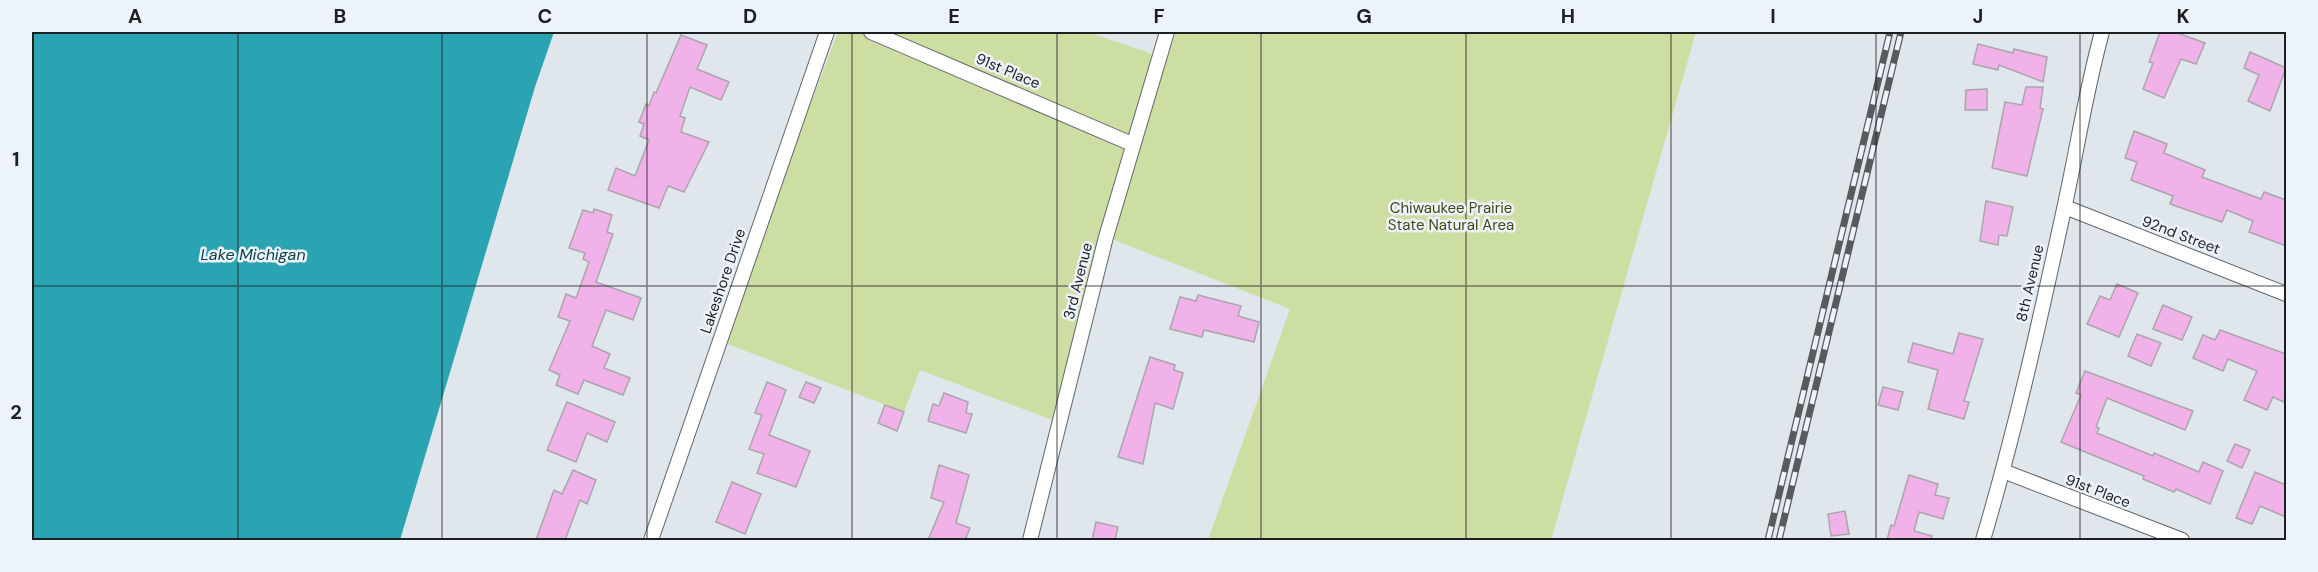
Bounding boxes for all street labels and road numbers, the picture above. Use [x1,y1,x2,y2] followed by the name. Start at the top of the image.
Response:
[973,48,1043,94] street label: 91st Place
[2139,211,2223,259] street label: 92nd Street
[696,226,750,336] street label: Lakeshore Drive
[1059,240,1097,322] street label: 3rd Avenue
[2011,242,2049,324] street label: 8th Avenue
[2063,469,2133,513] street label: 91st Place

